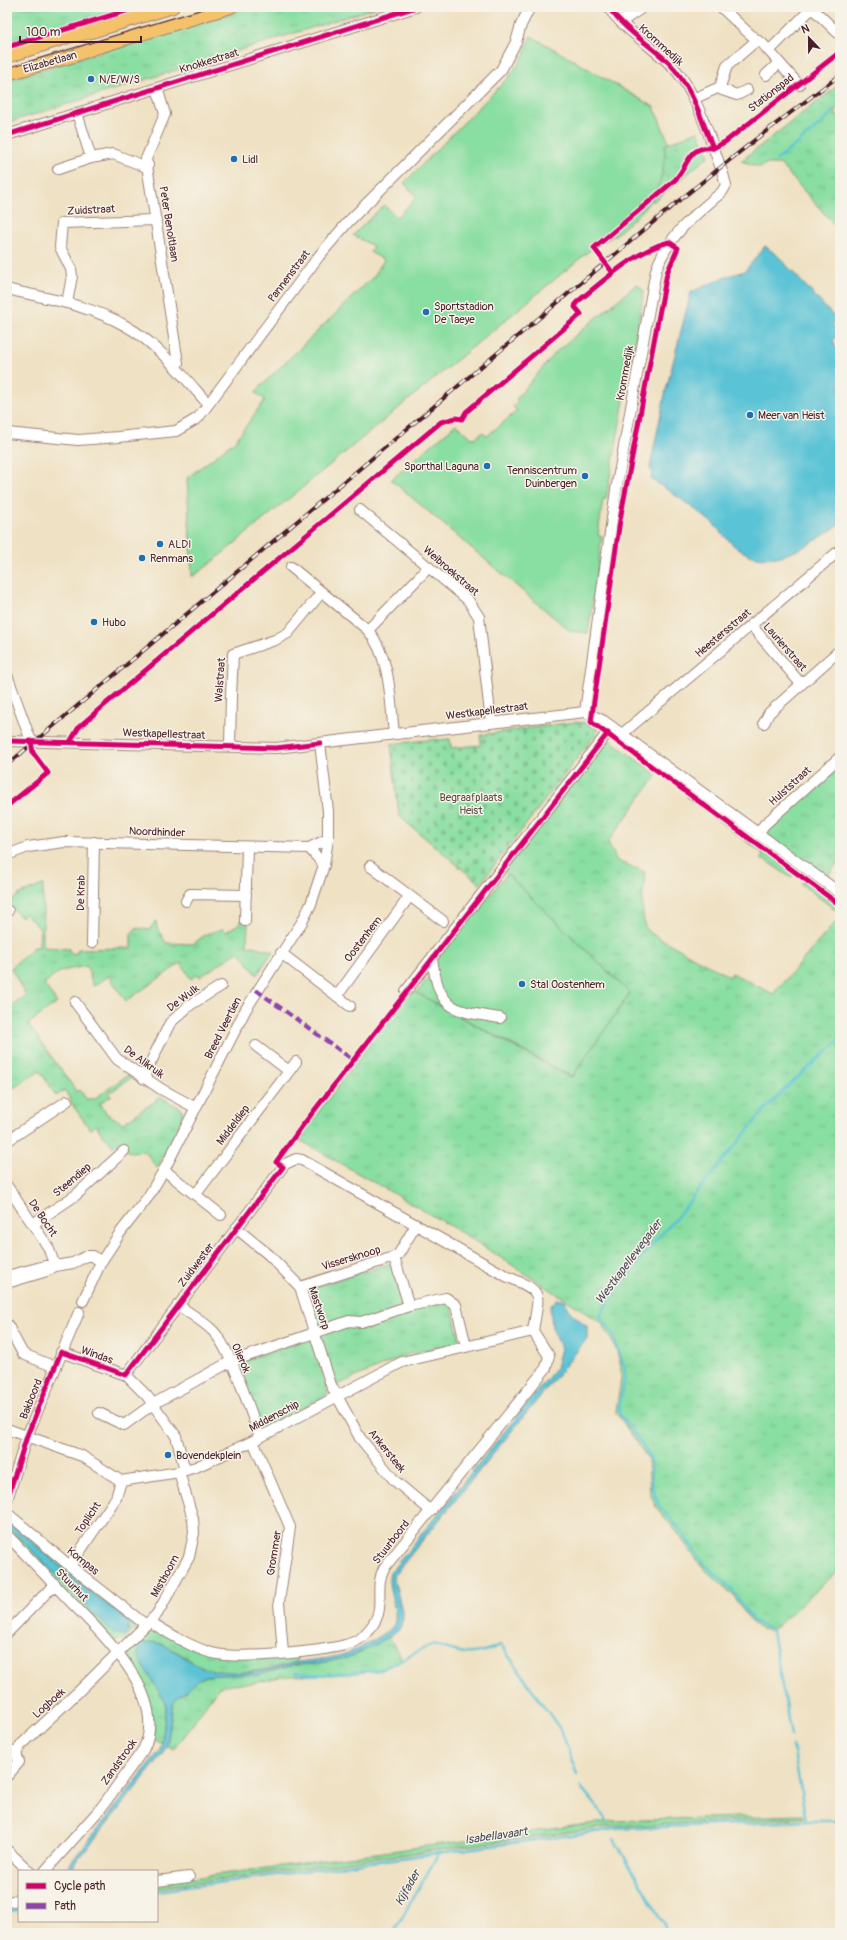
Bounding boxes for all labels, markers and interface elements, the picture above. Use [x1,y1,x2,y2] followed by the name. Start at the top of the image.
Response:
[20,18,141,44] scale bar
[789,18,829,58] north arrow
[636,22,686,69] street label: Krommedijk
[800,22,812,37] text: N
[26,25,61,40] text: 100 m
[178,46,241,76] street label: Knokkestraat
[22,48,78,76] street label: Elizabetlaan
[746,71,796,115] street label: Stationspad
[99,73,140,86] place label: N/E/W/S
[86,74,96,84] marker: N/E/W/S
[242,153,258,166] place label: Lidl
[229,154,239,164] marker: Lidl
[157,185,181,263] street label: Peter Benoitlaan
[67,202,116,218] street label: Zuidstraat
[265,247,313,305] street label: Pannenstraat
[434,300,494,326] place label: Sportstadion De Taeye
[421,307,431,317] marker: Sportstadion De Taeye
[614,344,636,402] street label: Krommedijk
[758,409,825,422] place label: Meer van Heist
[745,410,755,420] marker: Meer van Heist
[404,460,479,473] place label: Sporthal Laguna
[482,461,492,471] marker: Sporthal Laguna
[507,464,577,490] place label: Tenniscentrum Duinbergen
[580,471,590,481] marker: Tenniscentrum Duinbergen
[168,538,191,551] place label: ALDI
[155,539,165,549] marker: ALDI
[421,543,482,599] street label: Weibroekstraat
[150,552,193,565] place label: Renmans
[137,553,147,563] marker: Renmans
[693,606,754,660] street label: Heestersstraat
[102,616,126,629] place label: Hubo
[89,617,99,627] marker: Hubo
[761,620,810,674] street label: Laurierstraat
[212,657,228,703] street label: Walstraat
[445,699,529,722] street label: Westkapellestraat
[122,726,206,742] street label: Westkapellestraat
[766,763,814,808] street label: Hulststraat
[440,791,503,817] park label: Begraafplaats Heist
[129,825,186,839] street label: Noordhinder
[74,875,88,911] street label: De Krab
[342,913,385,964] street label: Oostenhem
[530,978,605,991] place label: Stal Oostenhem
[517,979,527,989] marker: Stal Oostenhem
[164,981,202,1014] street label: De Wulk
[202,995,244,1061] street label: Breed Veertien
[121,1043,167,1081] street label: De Alikruik
[214,1102,252,1148] street label: Middeldiep
[50,1160,94,1200] street label: Steendiep
[26,1197,60,1240] street label: De Bocht
[592,1215,667,1307] water label: Westkapellewegader
[175,1240,217,1290] street label: Zuidwester
[320,1243,382,1273] street label: Vissersknoop
[306,1285,332,1331] street label: Mastworp
[229,1341,253,1375] street label: Olierok
[79,1343,115,1367] street label: Windas
[17,1377,45,1421] street label: Bakboord
[247,1397,301,1435] street label: Middenschip
[366,1427,409,1476] street label: Ankersteek
[176,1449,241,1462] place label: Bovendekplein
[163,1450,173,1460] marker: Bovendekplein
[72,1499,104,1537] street label: Toplicht
[370,1517,412,1567] street label: Stuurboord
[264,1529,284,1576] street label: Grommer
[64,1544,102,1578] street label: Kompas
[148,1553,182,1599] street label: Misthoorn
[53,1566,91,1605] street label: Stuurhut
[30,1685,68,1721] street label: Logboek
[98,1736,140,1788] street label: Zandstrook
[464,1824,529,1848] water label: Isabellavaart
[392,1866,425,1908] water label: Kijfader
[18,1870,158,1922] legend
[54,1879,106,1894] text: Cycle path
[54,1899,76,1914] text: Path

